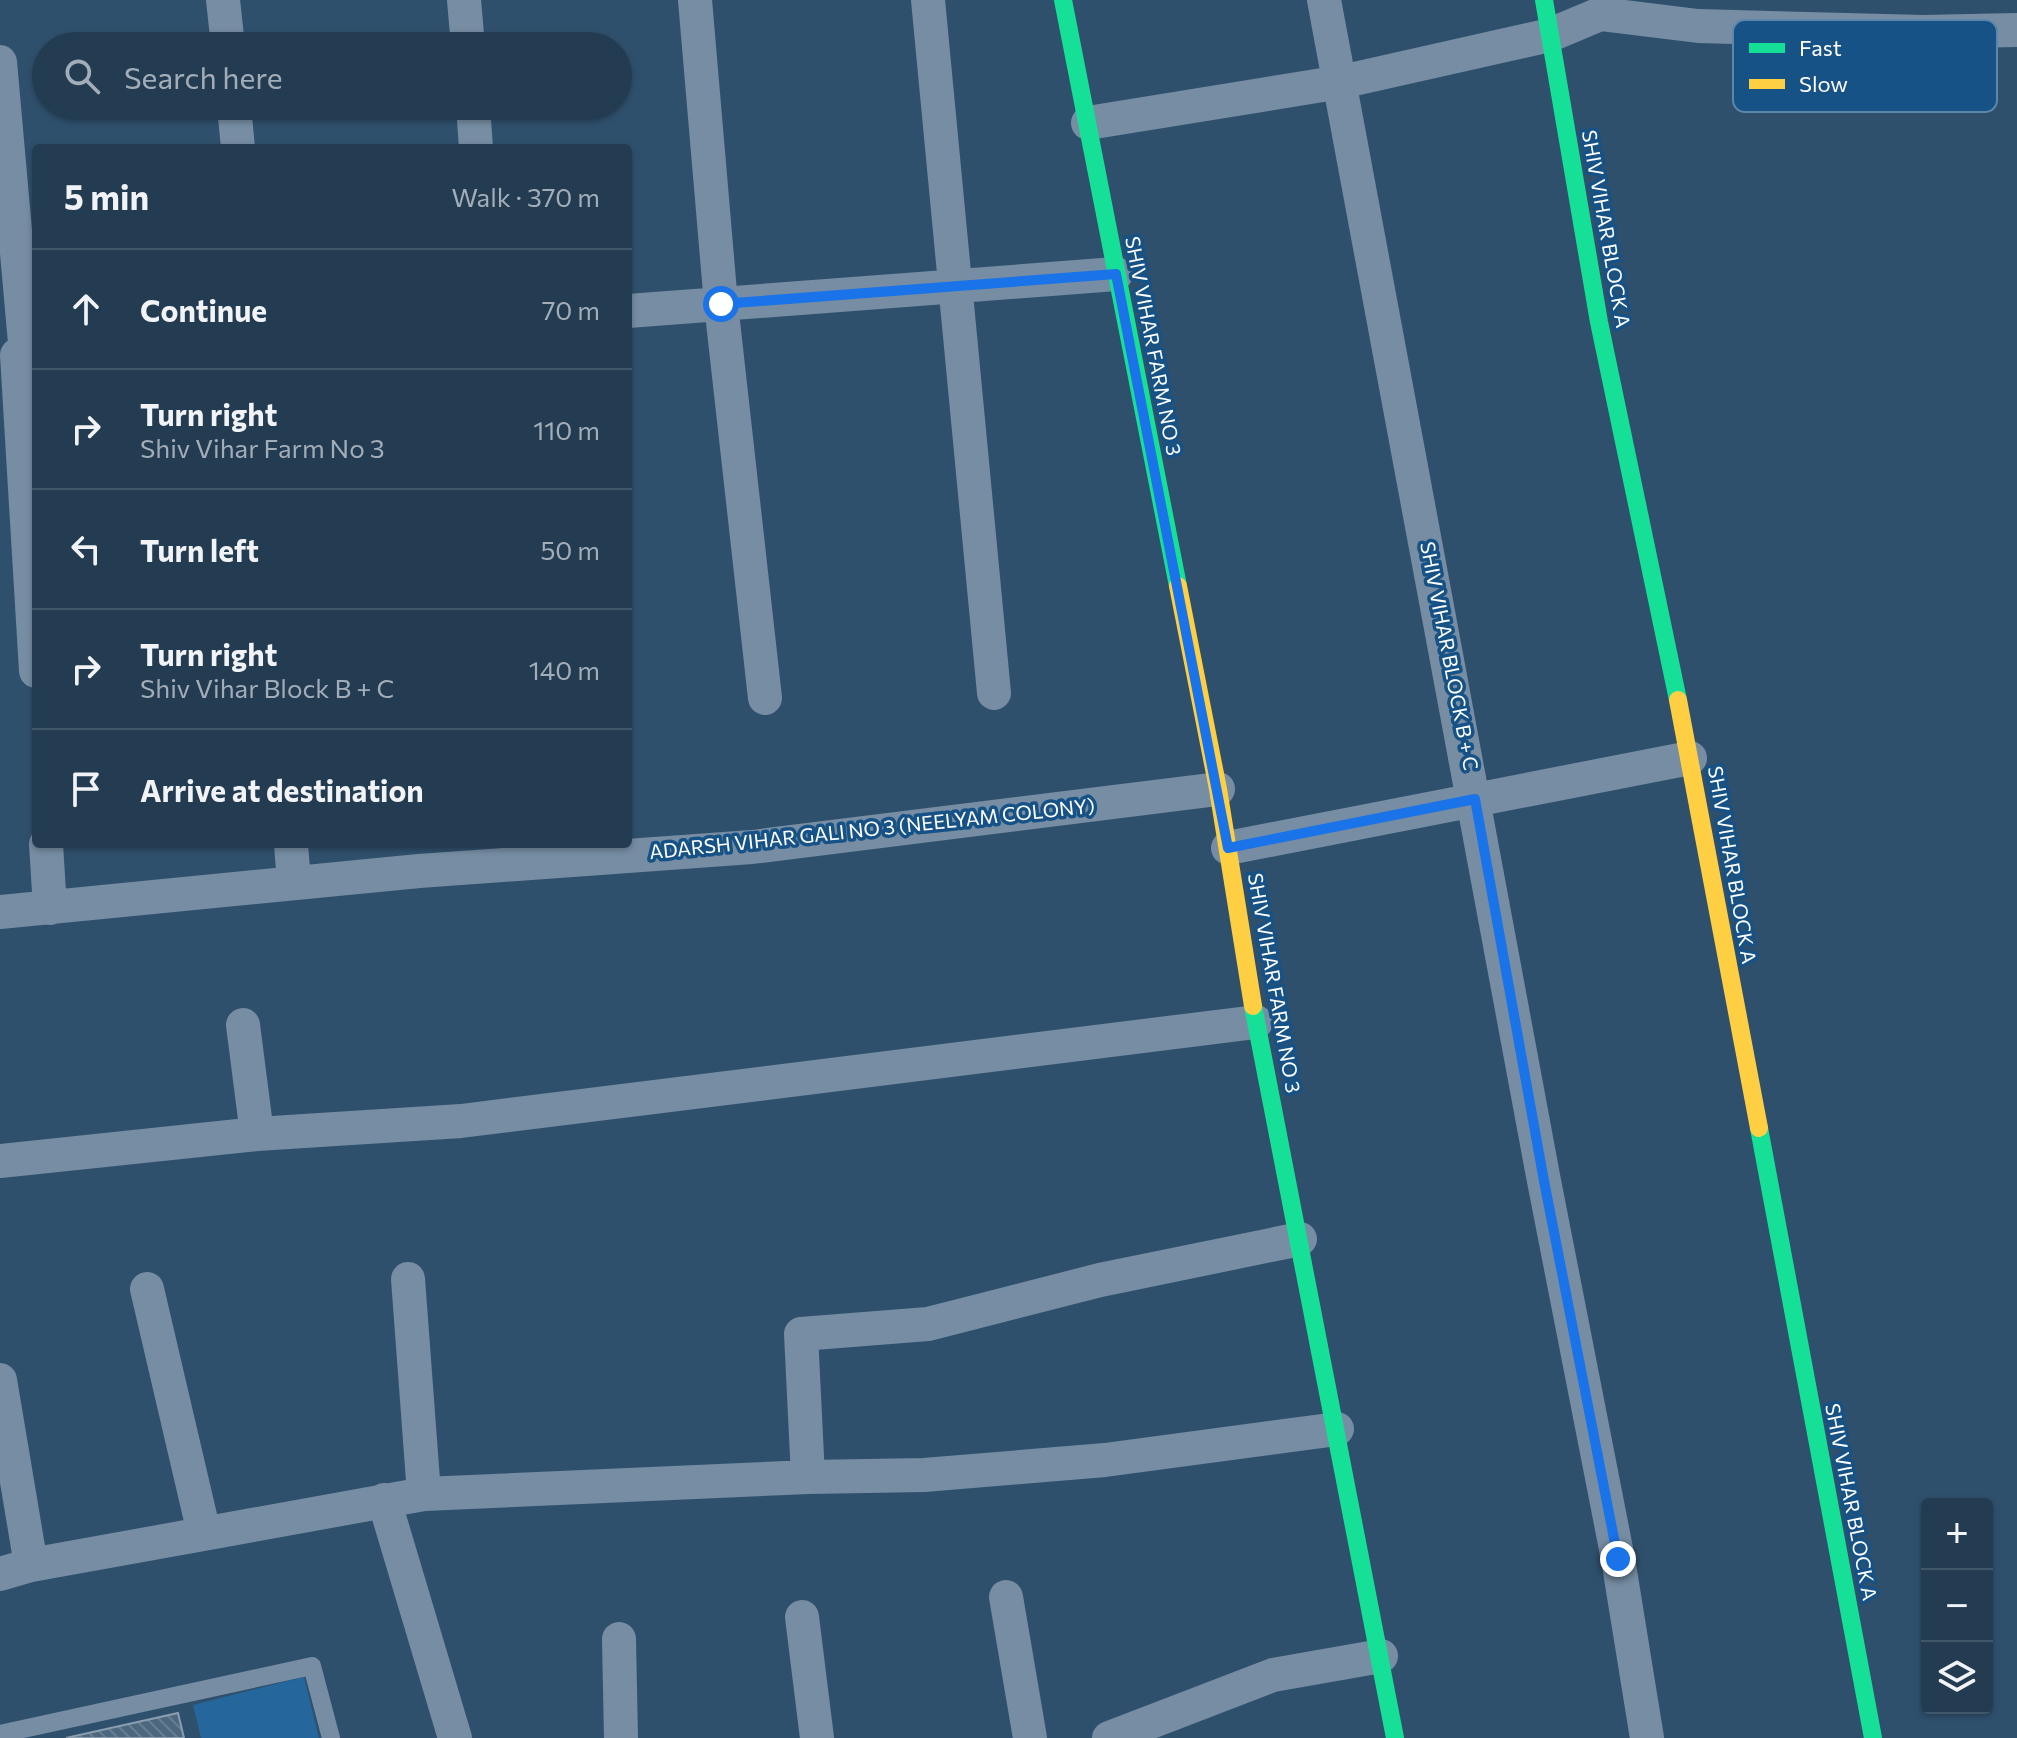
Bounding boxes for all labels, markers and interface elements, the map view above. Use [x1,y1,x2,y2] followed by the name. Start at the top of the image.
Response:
[1733,20,1997,112] legend
[32,32,632,120] search box
[1799,34,1842,61] text: Fast
[60,54,104,98] icon: search
[124,58,283,95] text: Search here
[1799,70,1848,97] text: Slow
[1578,128,1636,330] street label: SHIV VIHAR BLOCK A
[64,175,149,217] text: 5 min
[451,181,600,212] text: Walk · 370 m
[1121,234,1187,457] street label: SHIV VIHAR FARM NO 3
[703,286,739,322] route start
[64,287,108,331] icon: ahead
[140,291,267,328] text: Continue
[542,294,600,325] text: 70 m
[140,395,277,432] text: Turn right
[64,407,108,451] icon: right
[533,414,600,445] text: 110 m
[140,432,385,463] text: Shiv Vihar Farm No 3
[64,527,108,571] icon: left
[140,531,259,568] text: Turn left
[540,534,600,565] text: 50 m
[1416,539,1484,772] street label: SHIV VIHAR BLOCK B + C
[140,635,277,672] text: Turn right
[64,647,108,691] icon: right
[529,654,600,685] text: 140 m
[140,672,394,703] text: Shiv Vihar Block B + C
[1704,764,1762,966] street label: SHIV VIHAR BLOCK A
[64,767,108,811] icon: arrive
[140,771,424,808] text: Arrive at destination
[648,793,1096,863] street label: ADARSH VIHAR GALI NO 3 (NEELYAM COLONY)
[1244,871,1306,1095] street label: SHIV VIHAR FARM NO 3
[1821,1401,1883,1603] street label: SHIV VIHAR BLOCK A
[1921,1498,1993,1714] map controls
[1921,1498,1993,1570] button: +
[1600,1541,1636,1577] route end
[1921,1570,1993,1642] button: −
[1921,1642,1993,1714] button: layers

